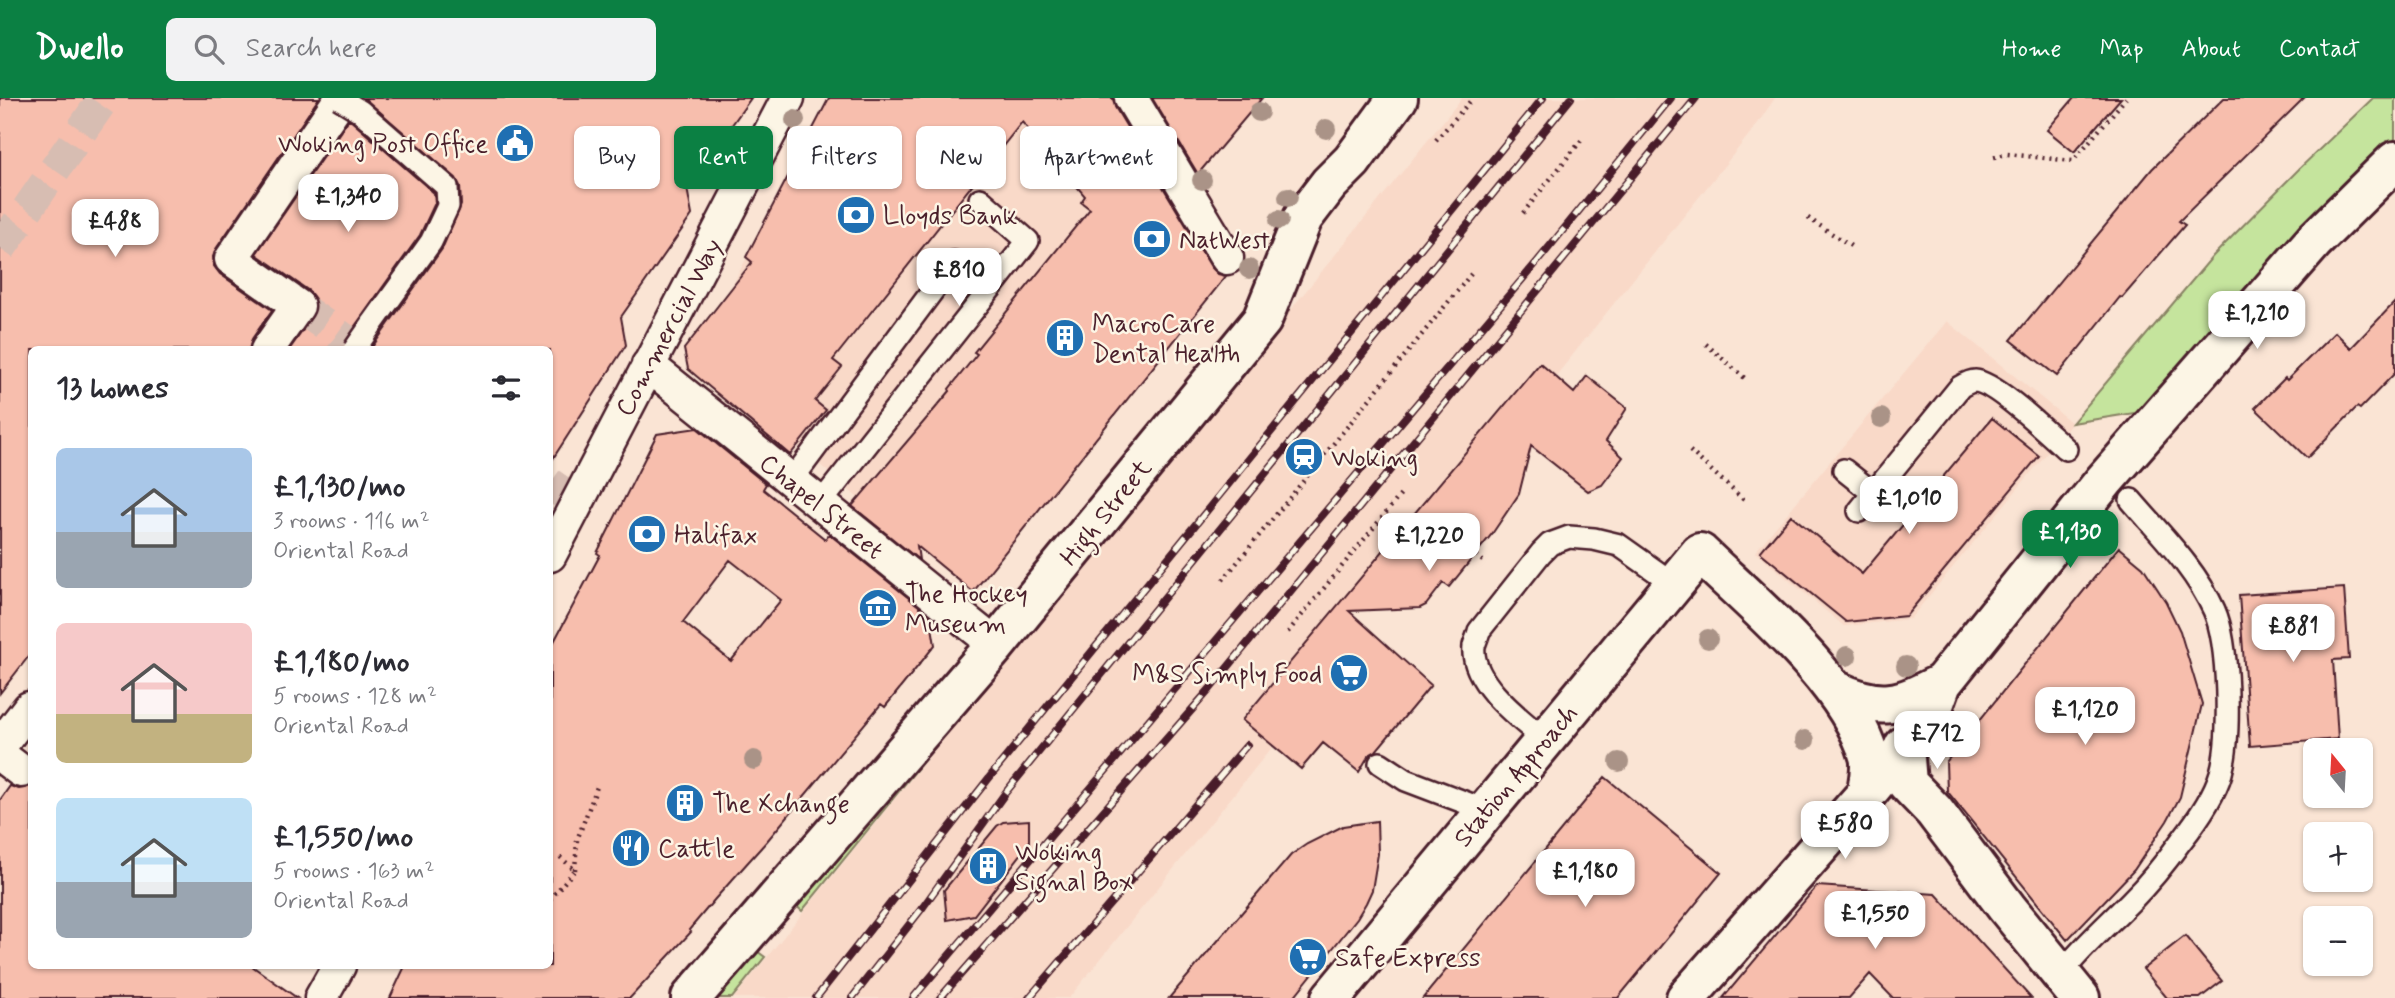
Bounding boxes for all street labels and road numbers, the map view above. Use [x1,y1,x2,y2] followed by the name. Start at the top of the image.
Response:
[609,233,731,423] street label: Commercial Way
[751,447,890,568] street label: Chapel Street
[1053,453,1162,576] street label: High Street
[1447,698,1589,857] street label: Station Approach

